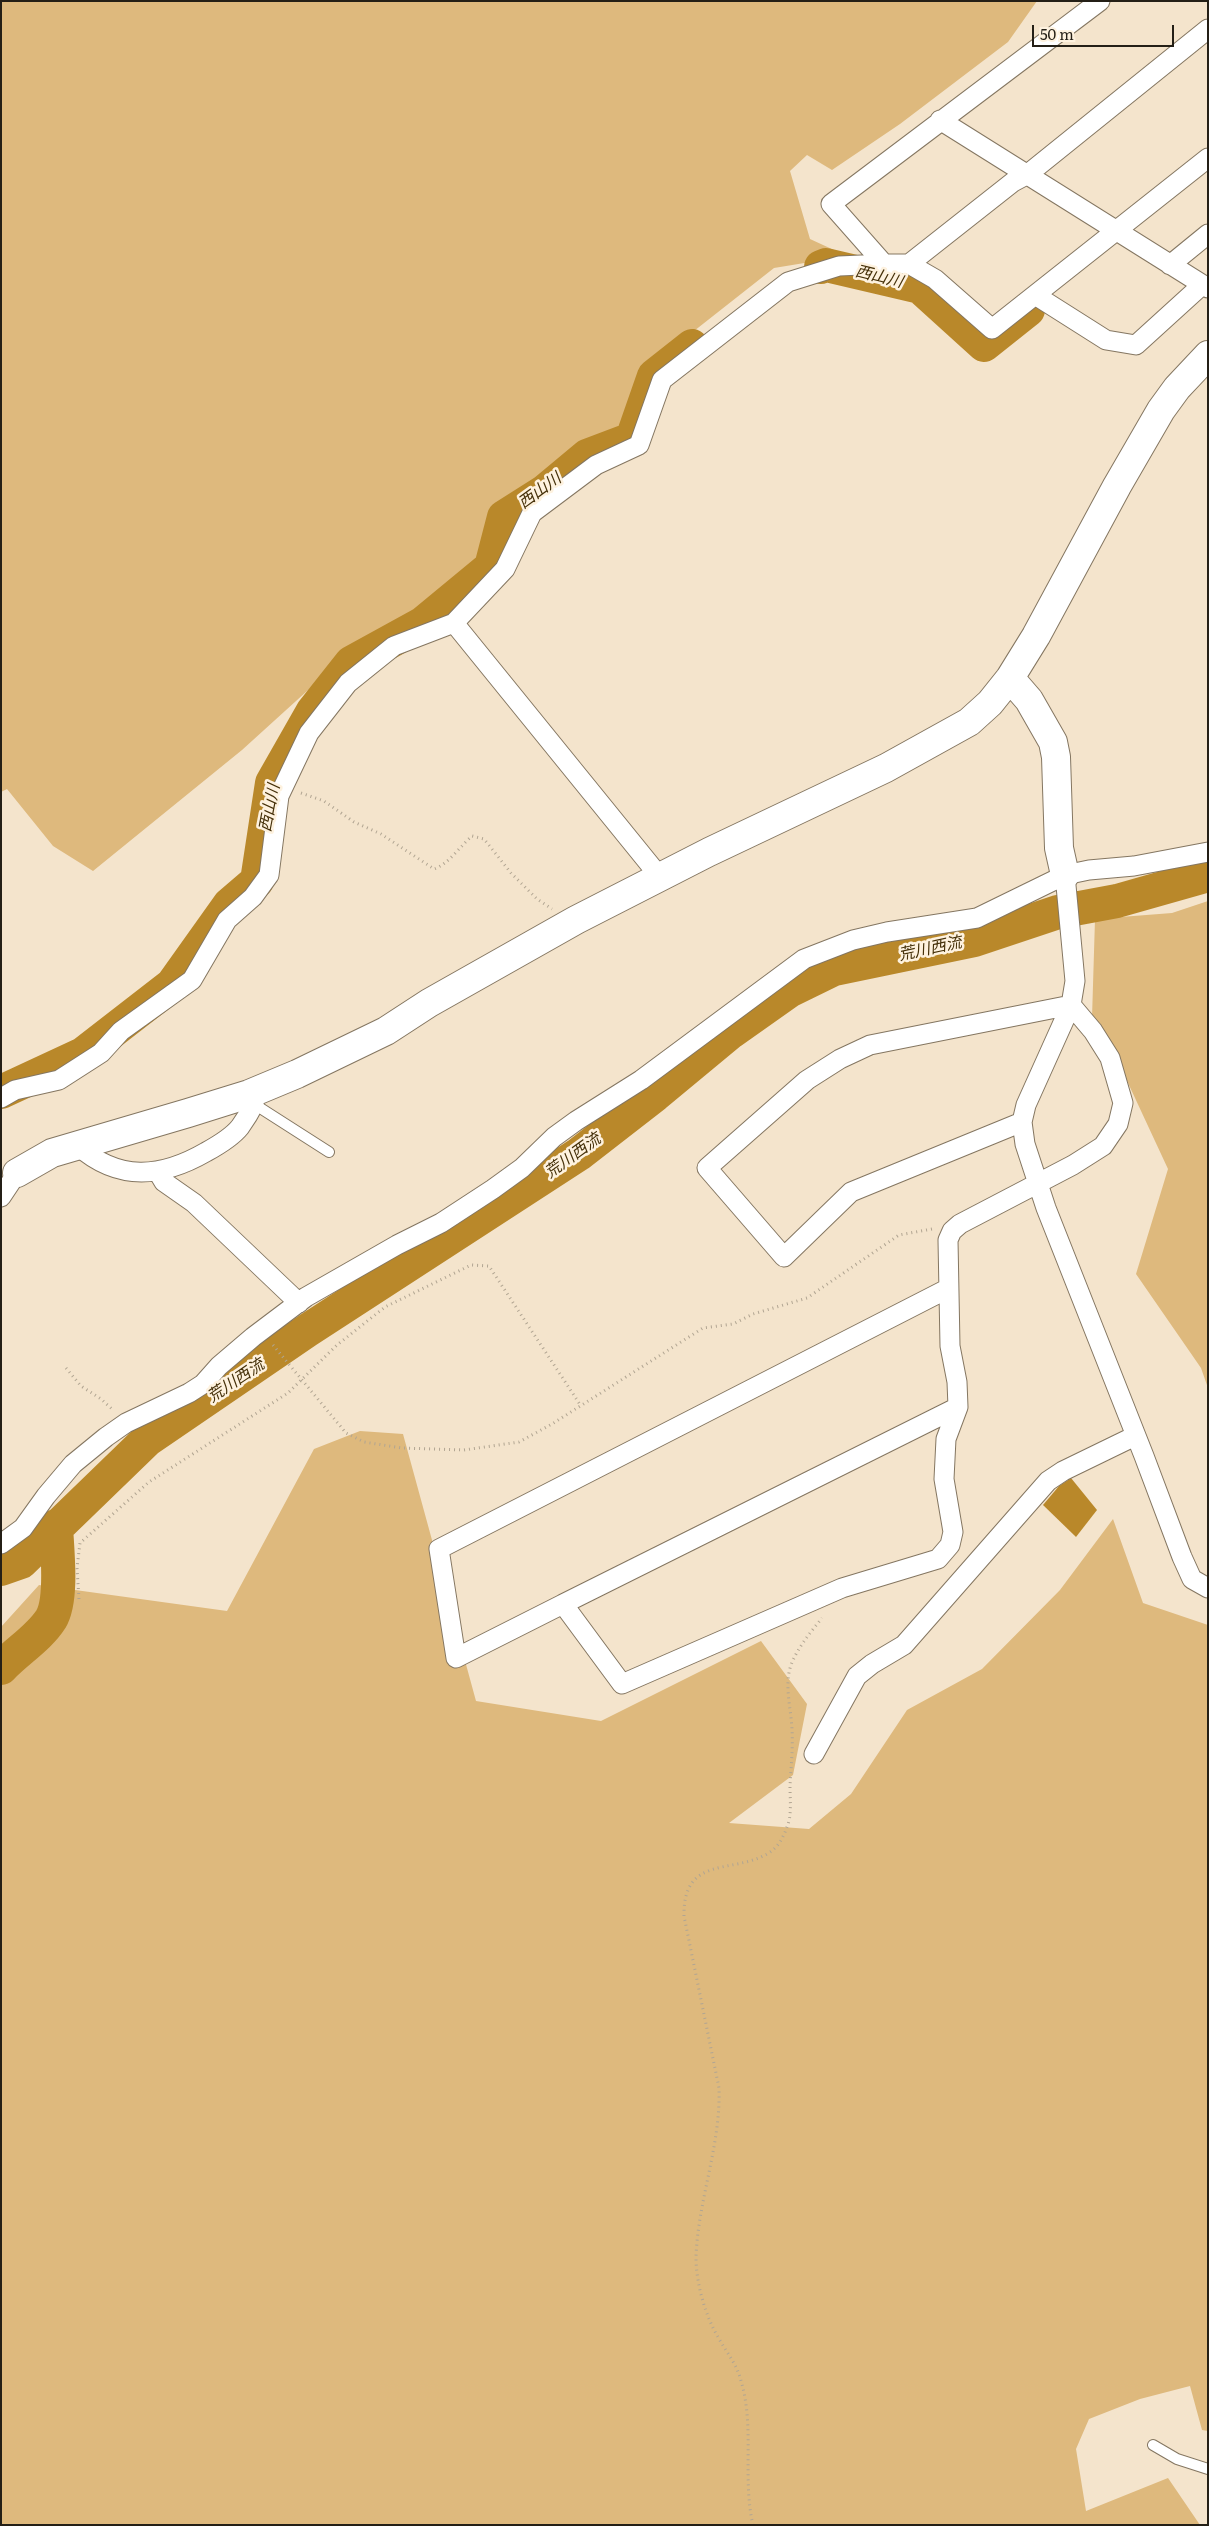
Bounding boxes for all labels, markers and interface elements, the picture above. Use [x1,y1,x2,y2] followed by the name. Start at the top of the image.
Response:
[1034,15,1176,47] scale bar
[1040,22,1074,45] text: 50 m
[853,262,905,292] water label: 西山川
[515,469,565,513] water label: 西山川
[256,783,284,833] water label: 西山川
[897,933,963,965] water label: 荒川西流
[541,1129,605,1183] water label: 荒川西流
[204,1355,268,1407] water label: 荒川西流

